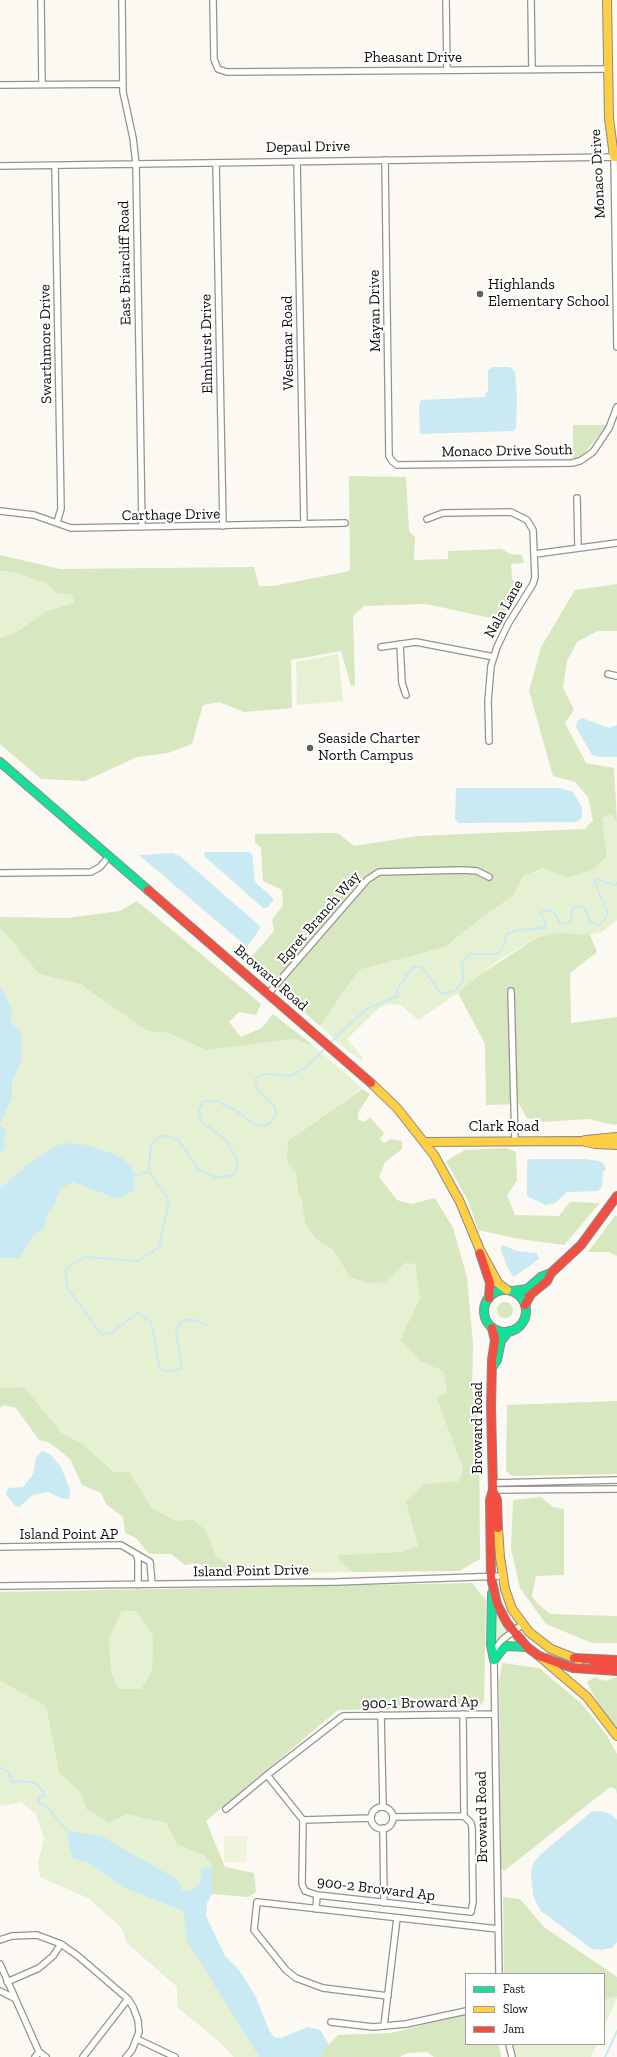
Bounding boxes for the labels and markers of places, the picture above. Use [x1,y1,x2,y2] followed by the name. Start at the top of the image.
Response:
[488,276,609,311] place label: Highlands Elementary School
[475,289,485,299] marker: Highlands Elementary School
[318,730,420,765] place label: Seaside Charter North Campus
[305,743,315,753] marker: Seaside Charter North Campus

